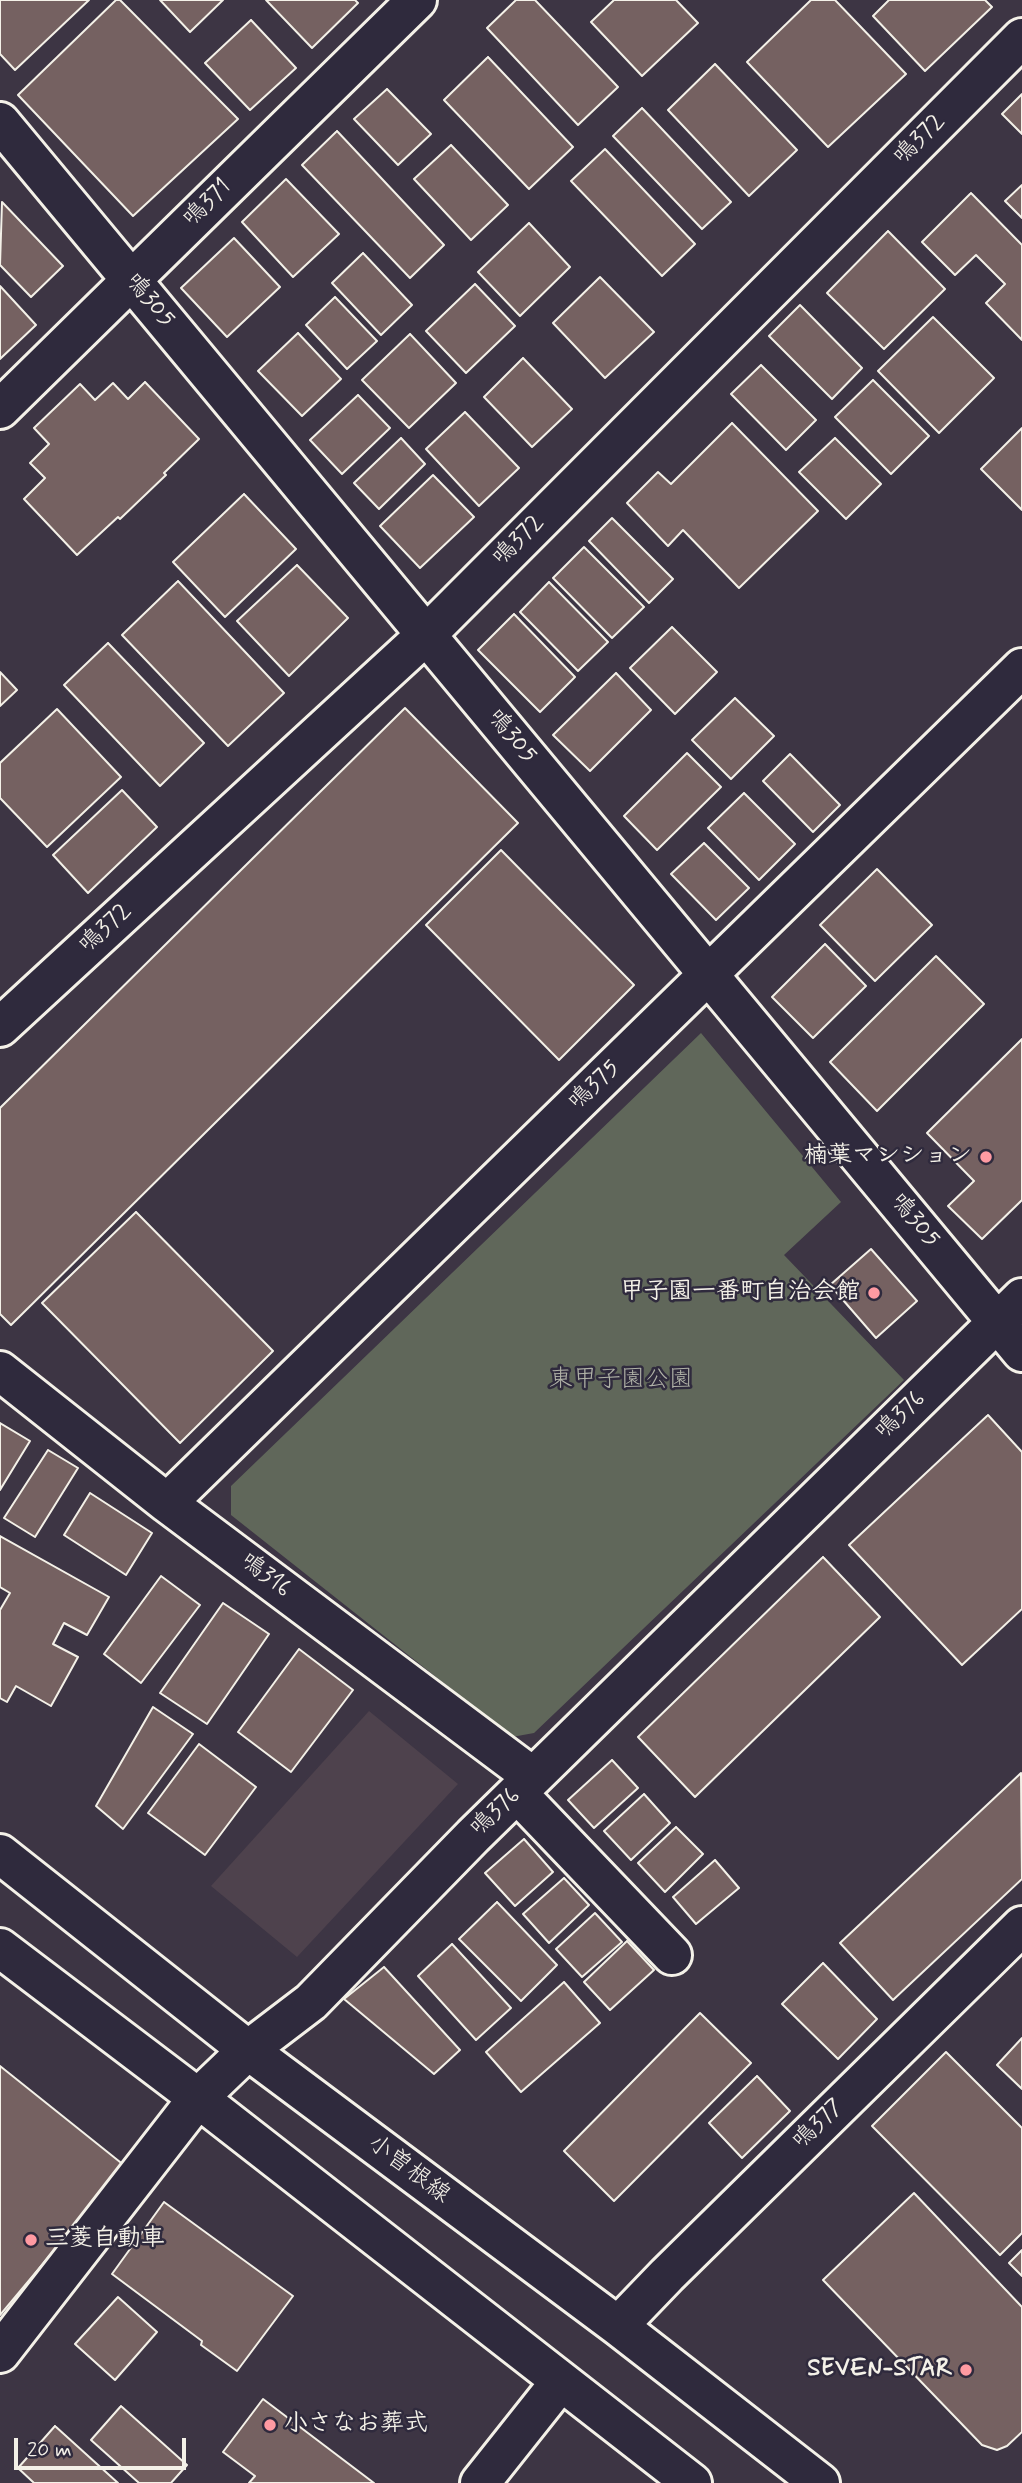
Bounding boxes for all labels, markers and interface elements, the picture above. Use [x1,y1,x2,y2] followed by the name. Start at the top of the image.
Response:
[888,108,952,172] street label: 鳴372
[178,174,238,234] street label: 鳴371
[118,268,180,334] street label: 鳴305
[487,509,551,573] street label: 鳴372
[480,704,542,770] street label: 鳴305
[74,898,138,960] street label: 鳴372
[563,1055,627,1117] street label: 鳴375
[804,1143,972,1171] place label: 楠葉マンション
[978,1149,994,1165] marker: 楠葉マンション
[883,1188,945,1254] street label: 鳴305
[620,1279,860,1307] place label: 甲子園一番町自治会館
[866,1285,882,1301] marker: 甲子園一番町自治会館
[549,1367,693,1395] park label: 東甲子園公園
[870,1385,932,1447] street label: 鳴376
[234,1548,296,1604] street label: 鳴316
[465,1782,527,1844] street label: 鳴376
[787,2094,851,2156] street label: 鳴377
[361,2130,455,2210] street label: 小曽根線
[45,2226,165,2254] place label: 三菱自動車
[23,2232,39,2248] marker: 三菱自動車
[807,2356,952,2384] place label: SEVEN-STAR
[958,2362,974,2378] marker: SEVEN-STAR
[284,2411,428,2439] place label: 小さなお葬式
[262,2417,278,2433] marker: 小さなお葬式
[18,2424,189,2468] scale bar
[27,2436,72,2464] text: 20 m

